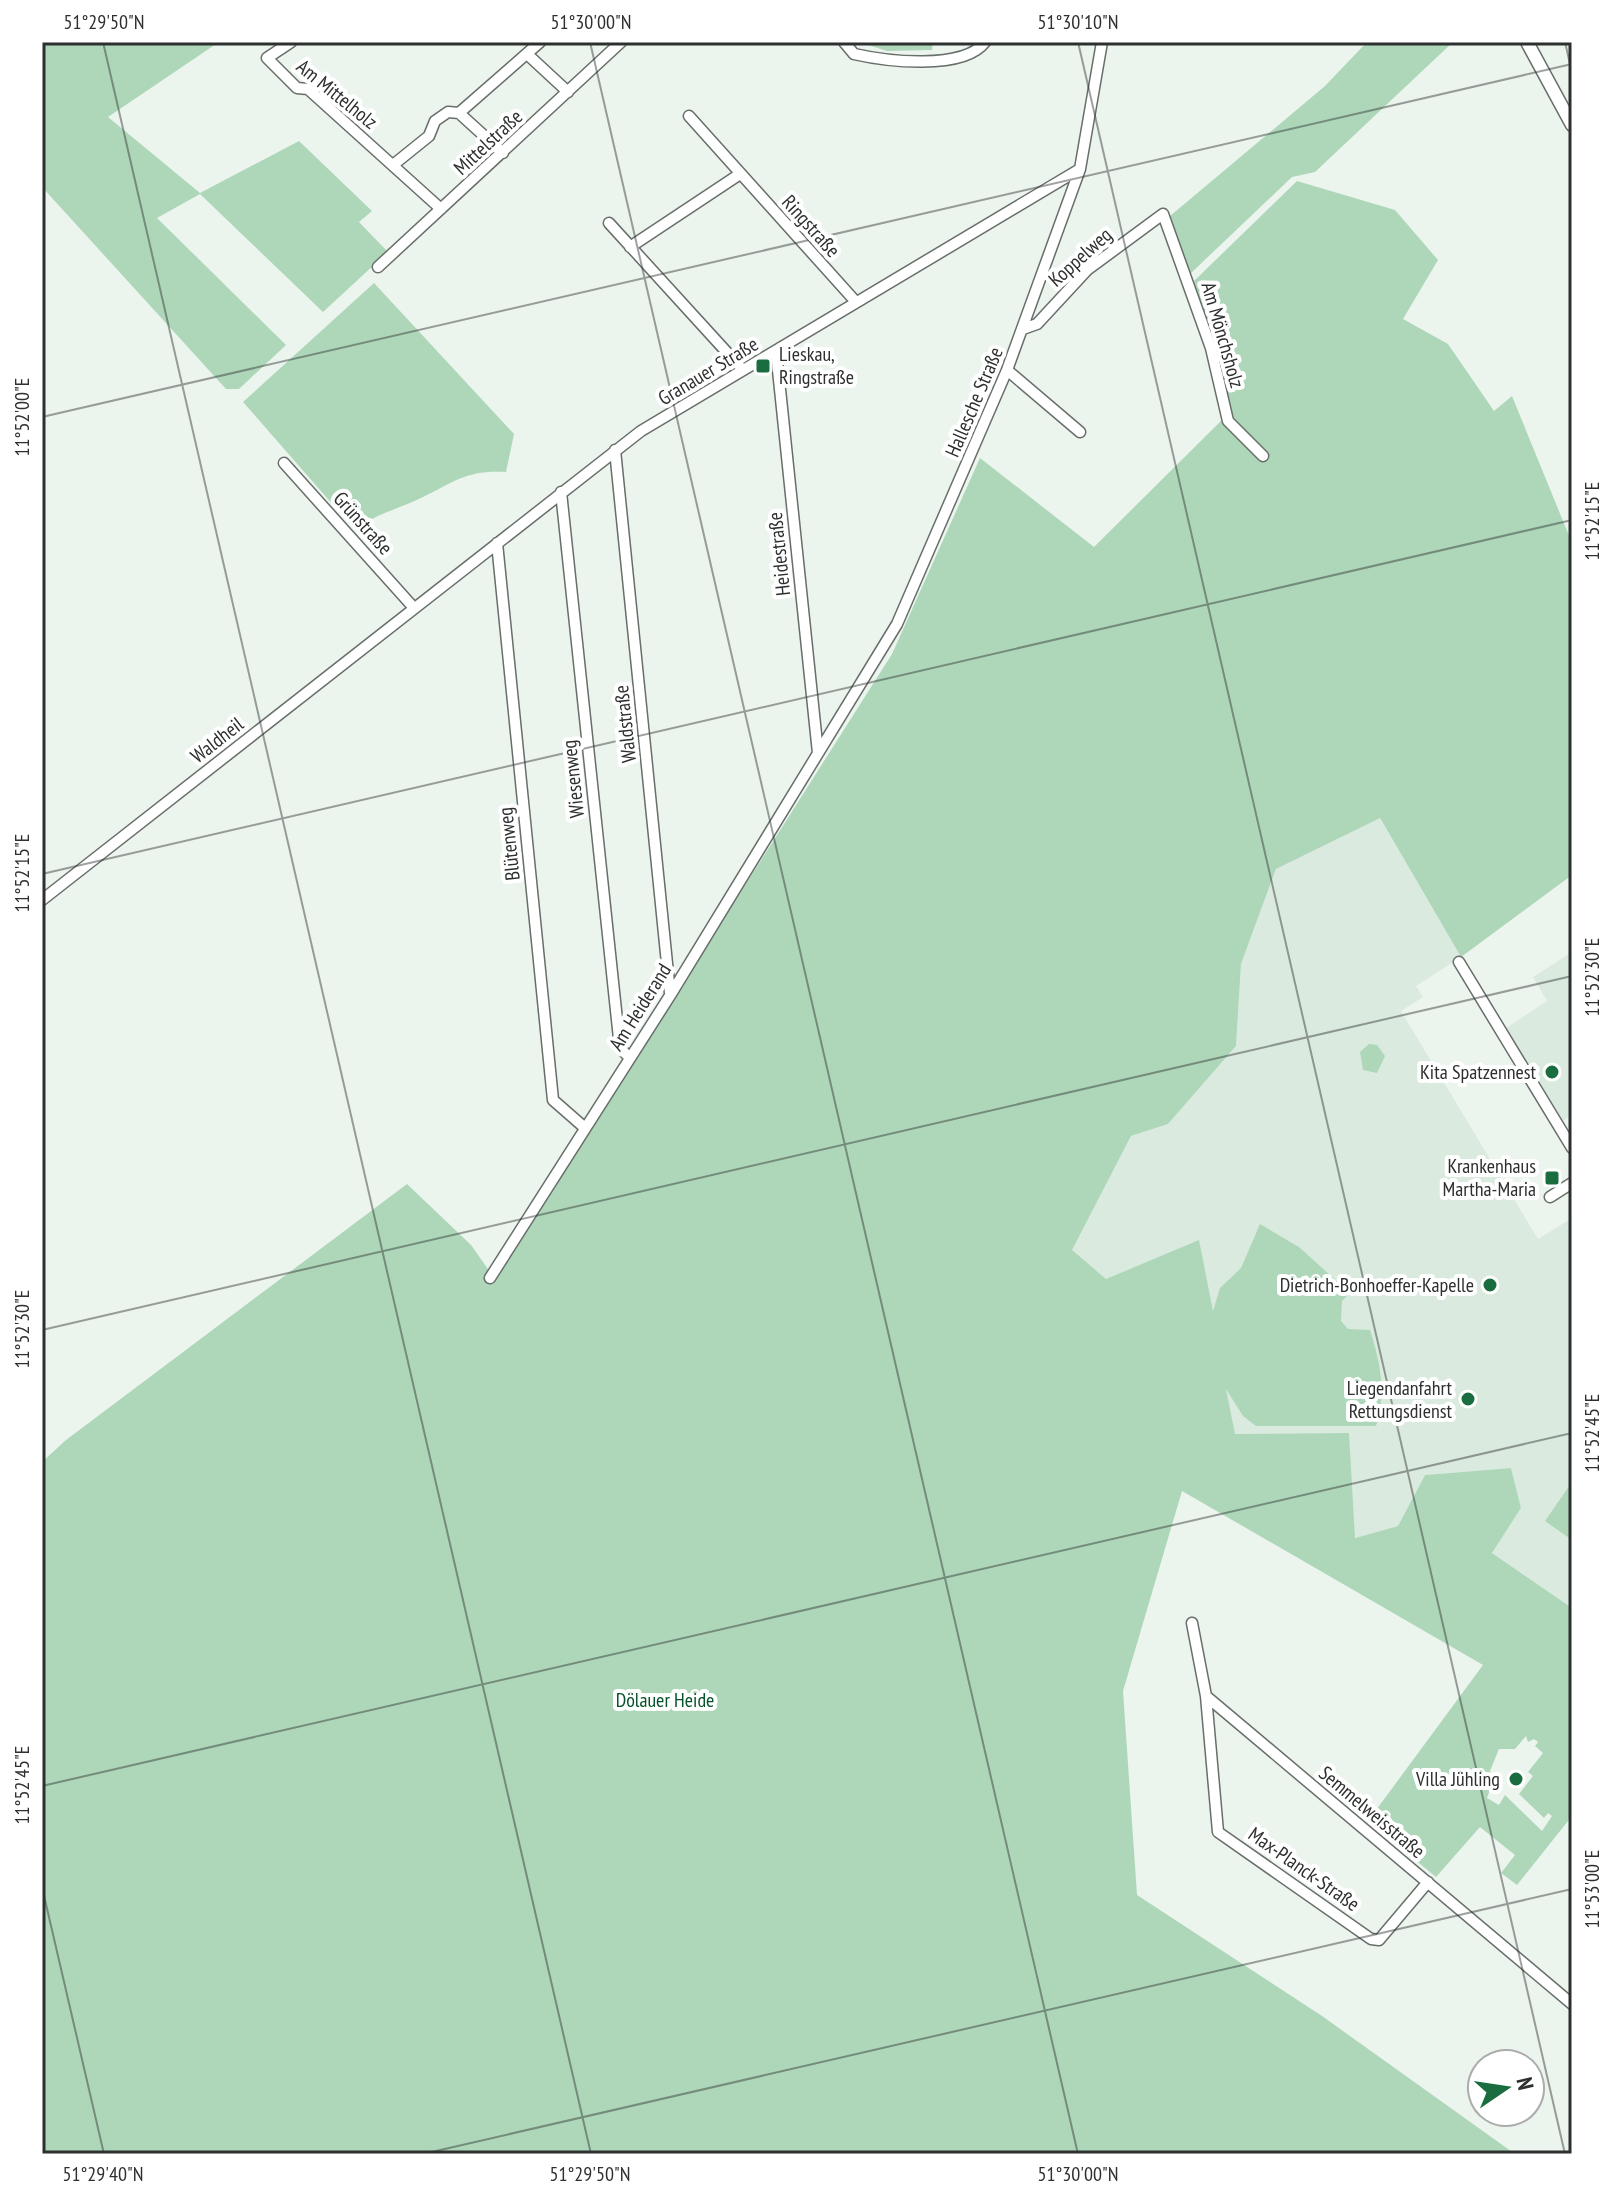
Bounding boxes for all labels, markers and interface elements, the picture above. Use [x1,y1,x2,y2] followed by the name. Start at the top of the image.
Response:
[64,9,144,35] text: 51°29'50"N
[551,9,631,35] text: 51°30'00"N
[1038,9,1118,35] text: 51°30'10"N
[291,53,383,135] street label: Am Mittelholz
[448,104,528,180] street label: Mittelstraße
[776,189,846,263] street label: Ringstraße
[1043,222,1117,292] street label: Koppelweg
[1195,279,1251,391] street label: Am Mönchsholz
[653,331,763,411] street label: Granauer Straße
[779,341,854,390] place label: Lieskau, Ringstraße
[939,343,1009,461] street label: Hallesche Straße
[754,357,772,375] marker: Lieskau, Ringstraße
[9,378,35,456] text: 11°52'00"E
[1579,482,1605,560] text: 11°52'15"E
[328,486,398,560] street label: Grünstraße
[762,511,796,597] street label: Heidestraße
[608,684,642,764] street label: Waldstraße
[185,711,249,769] street label: Waldheil
[556,739,590,819] street label: Wiesenweg
[492,806,526,882] street label: Blütenweg
[9,834,35,912] text: 11°52'15"E
[1579,938,1605,1016] text: 11°52'30"E
[603,959,677,1055] street label: Am Heiderand
[1420,1059,1537,1085] place label: Kita Spatzennest
[1543,1063,1561,1081] marker: Kita Spatzennest
[1443,1153,1536,1202] place label: Krankenhaus Martha-Maria
[1543,1169,1561,1187] marker: Krankenhaus Martha-Maria
[1280,1272,1474,1298] place label: Dietrich-Bonhoeffer-Kapelle
[1481,1276,1499,1294] marker: Dietrich-Bonhoeffer-Kapelle
[9,1290,35,1368] text: 11°52'30"E
[1347,1375,1452,1424] place label: Liegendanfahrt Rettungsdienst
[1459,1390,1477,1408] marker: Liegendanfahrt Rettungsdienst
[1579,1394,1605,1472] text: 11°52'45"E
[616,1687,714,1713] park label: Dölauer Heide
[9,1746,35,1824] text: 11°52'45"E
[1314,1760,1430,1864] street label: Semmelweisstraße
[1415,1766,1500,1792] place label: Villa Jühling
[1507,1770,1525,1788] marker: Villa Jühling
[1243,1821,1365,1917] street label: Max-Planck-Straße
[1579,1850,1605,1928] text: 11°53'00"E
[1466,2048,1546,2128] north arrow
[1511,2075,1540,2092] text: N
[63,2161,143,2187] text: 51°29'40"N
[550,2161,630,2187] text: 51°29'50"N
[1038,2161,1118,2187] text: 51°30'00"N

